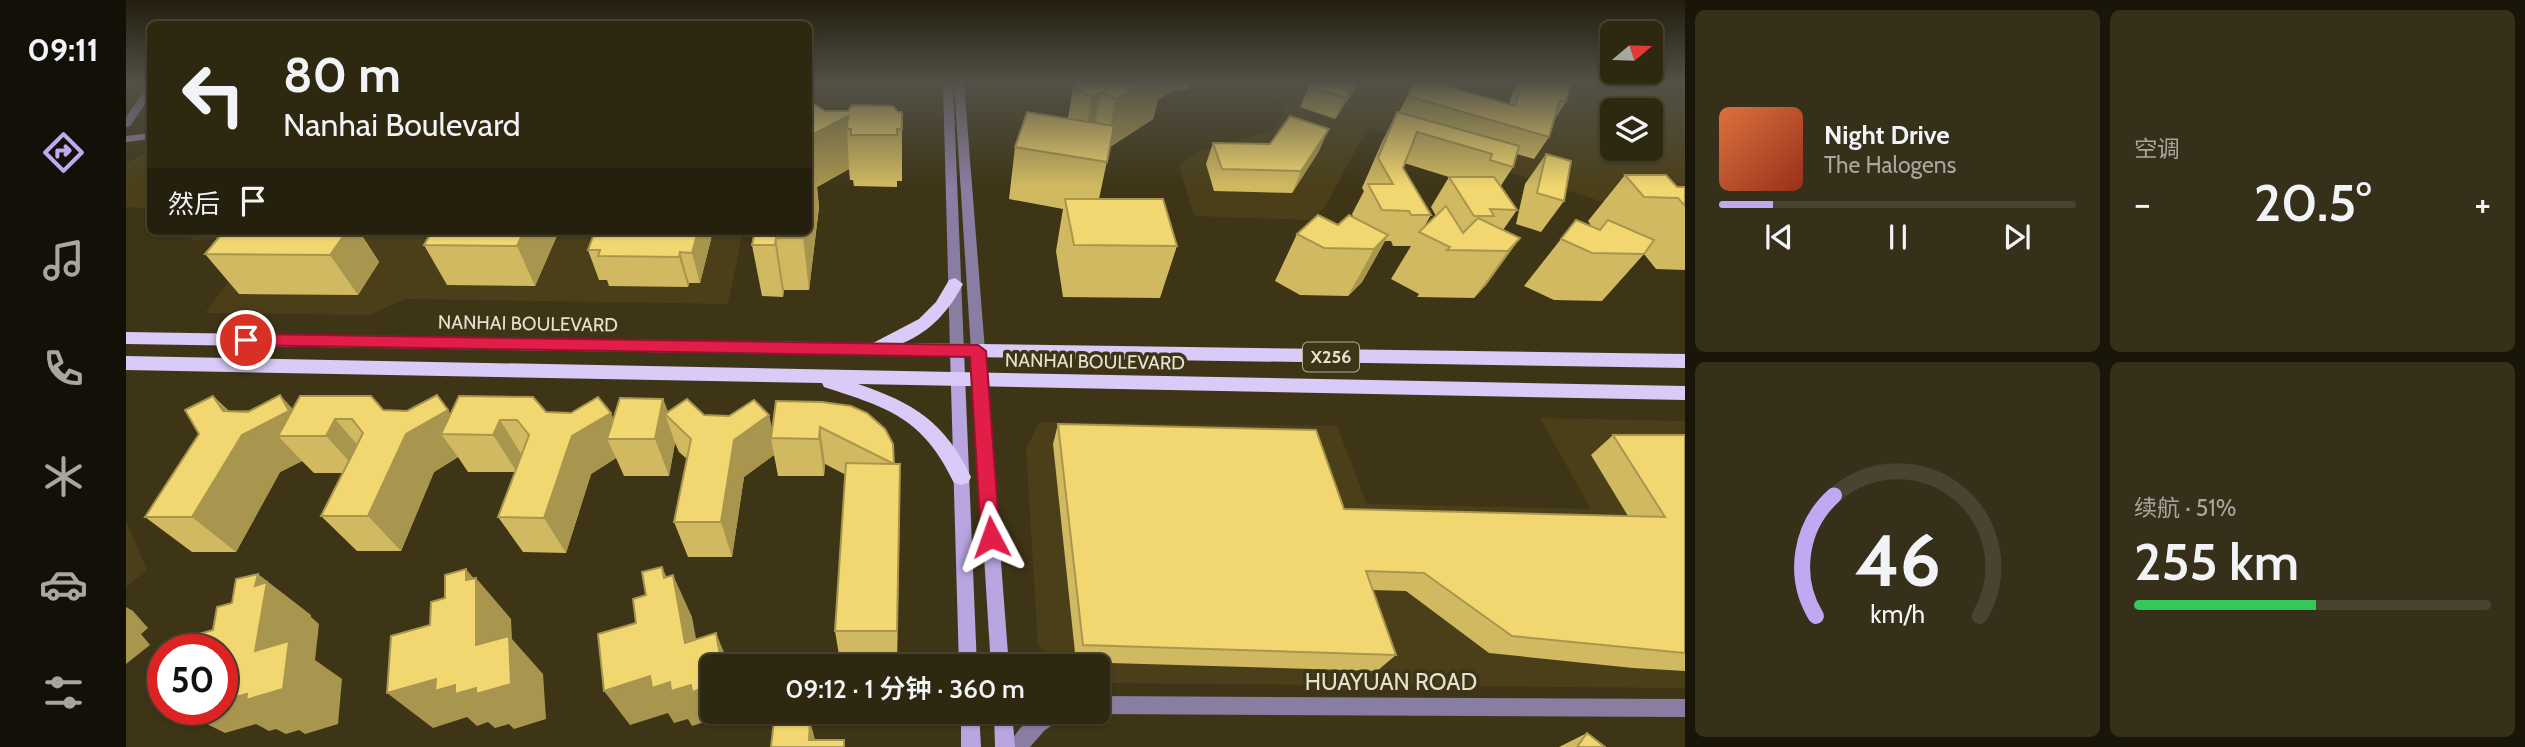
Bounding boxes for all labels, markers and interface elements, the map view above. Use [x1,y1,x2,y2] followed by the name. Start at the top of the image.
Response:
[1600,21,1662,84] north arrow
[1600,21,1663,161] map controls
[27,30,99,69] text: 09:11
[283,45,401,104] text: 80 m
[168,49,259,140] icon: left
[1600,98,1663,161] button: layers
[283,105,521,144] text: Nanhai Boulevard
[1824,119,1950,151] text: Night Drive
[39,128,88,177] icon: directions
[2134,135,2180,163] text: 空调
[1824,151,1956,179] text: The Halogens
[2254,171,2371,234] text: 20.5°
[2134,180,2151,227] text: −
[2474,180,2491,227] text: +
[234,182,272,220] icon: arrive
[168,188,220,220] text: 然后
[1760,218,1798,256] icon: previous
[1879,218,1917,256] icon: pause
[1998,218,2036,256] icon: next
[39,236,88,285] icon: music
[216,310,276,370] pin
[438,310,618,337] street label: NANHAI BOULEVARD
[227,321,265,359] icon: arrive
[1303,342,1359,372] road number: X256
[39,344,88,393] icon: phone
[1005,348,1185,375] street label: NANHAI BOULEVARD
[39,452,88,501] icon: climate
[2134,494,2236,522] text: 续航 · 51%
[954,500,1028,574] position arrow
[1854,516,1941,604] text: 46
[2134,530,2299,593] text: 255 km
[39,560,88,609] icon: car
[1870,598,1925,628] text: km/h
[147,634,238,725] speed limit sign: 50
[39,668,88,717] icon: filters
[1305,668,1477,696] street label: HUAYUAN ROAD
[785,673,1025,705] text: 09:12 · 1 分钟 · 360 m

